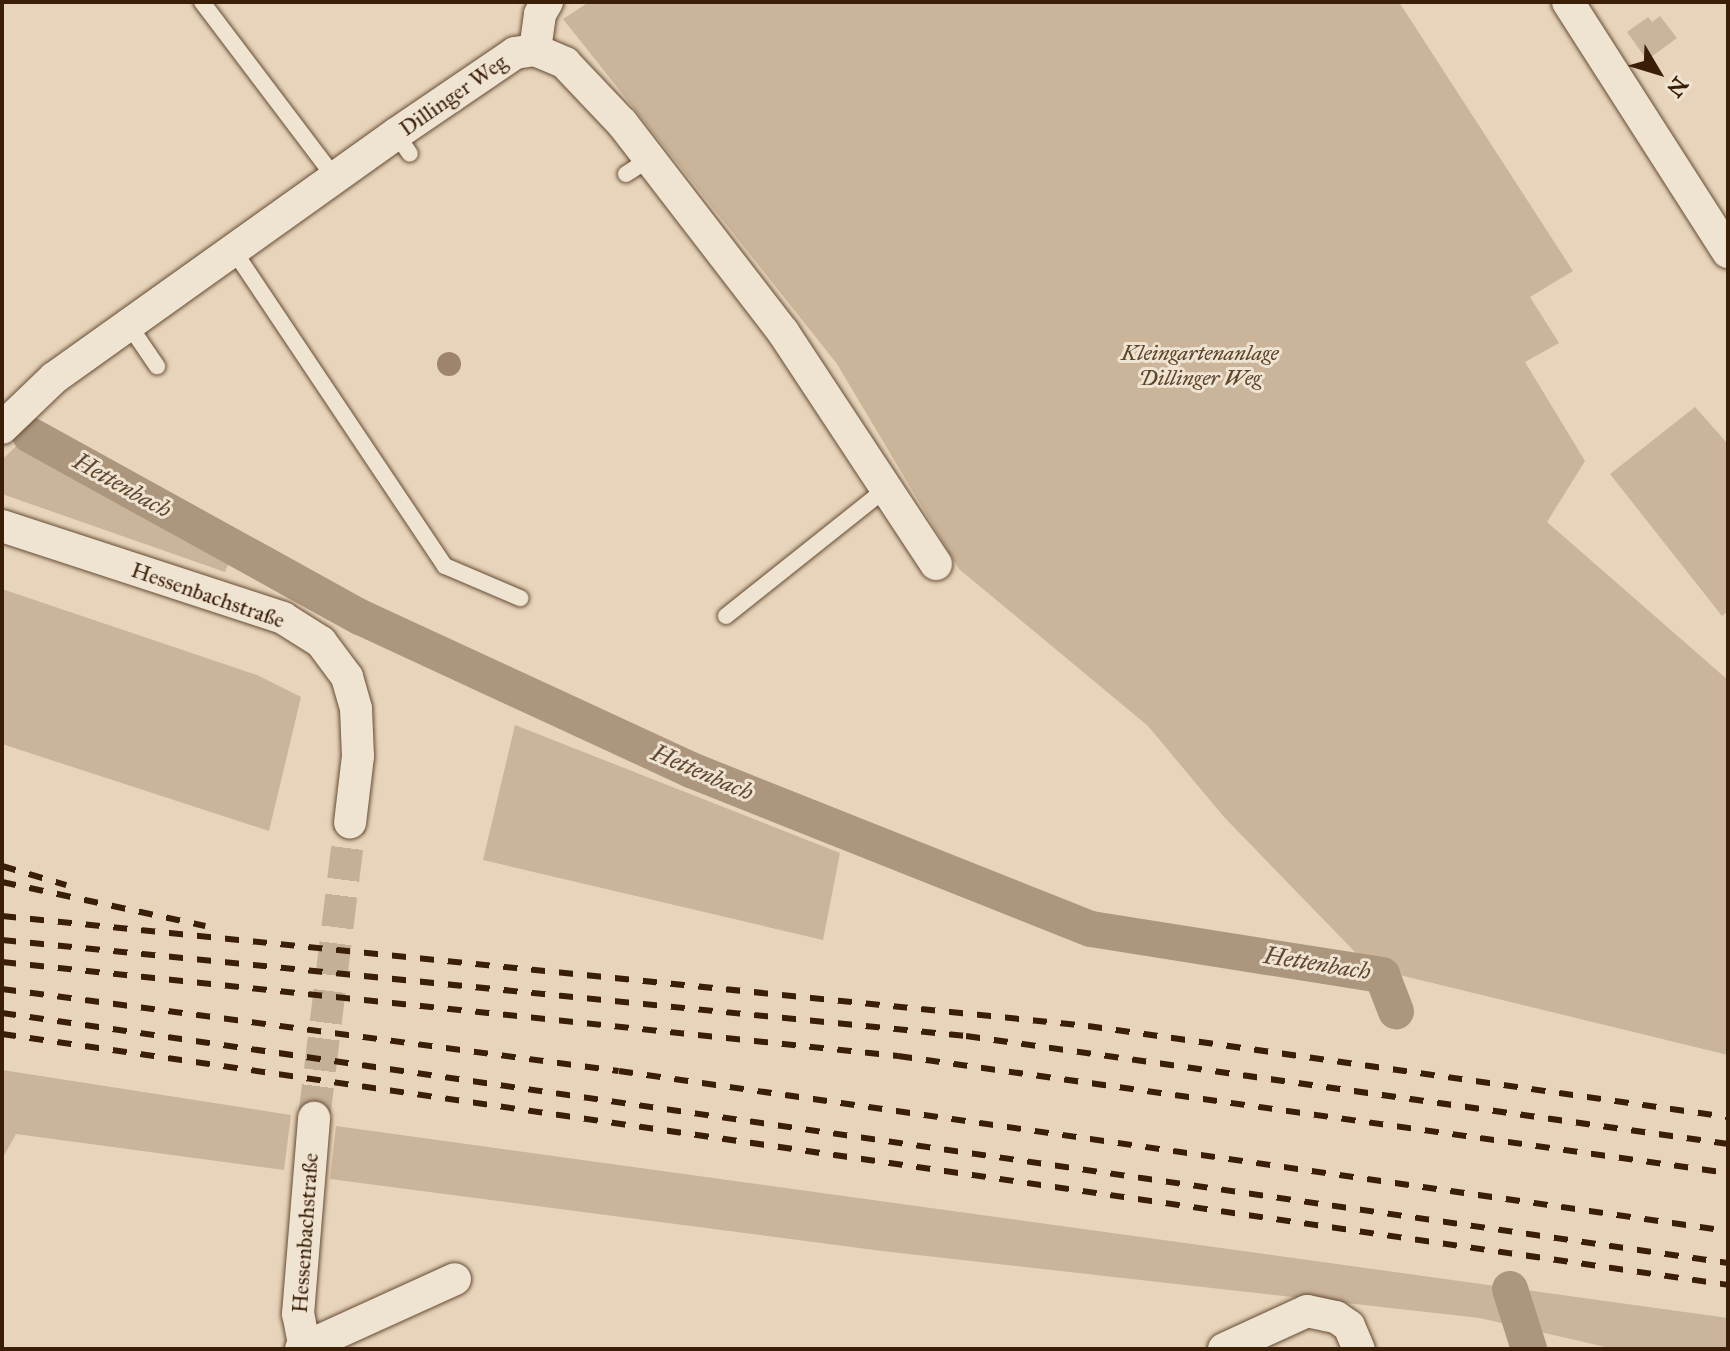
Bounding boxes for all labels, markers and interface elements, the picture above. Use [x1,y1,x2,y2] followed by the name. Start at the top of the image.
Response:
[1618,32,1698,112] north arrow
[394,48,512,142] street label: Dillinger Weg
[1661,71,1694,103] text: N
[1121,339,1279,390] park label: Kleingartenanlage Dillinger Weg
[68,447,176,525] water label: Hettenbach
[128,556,288,634] street label: Hessenbachstraße
[647,739,757,807] water label: Hettenbach
[1261,941,1373,987] water label: Hettenbach
[286,1152,324,1314] street label: Hessenbachstraße

